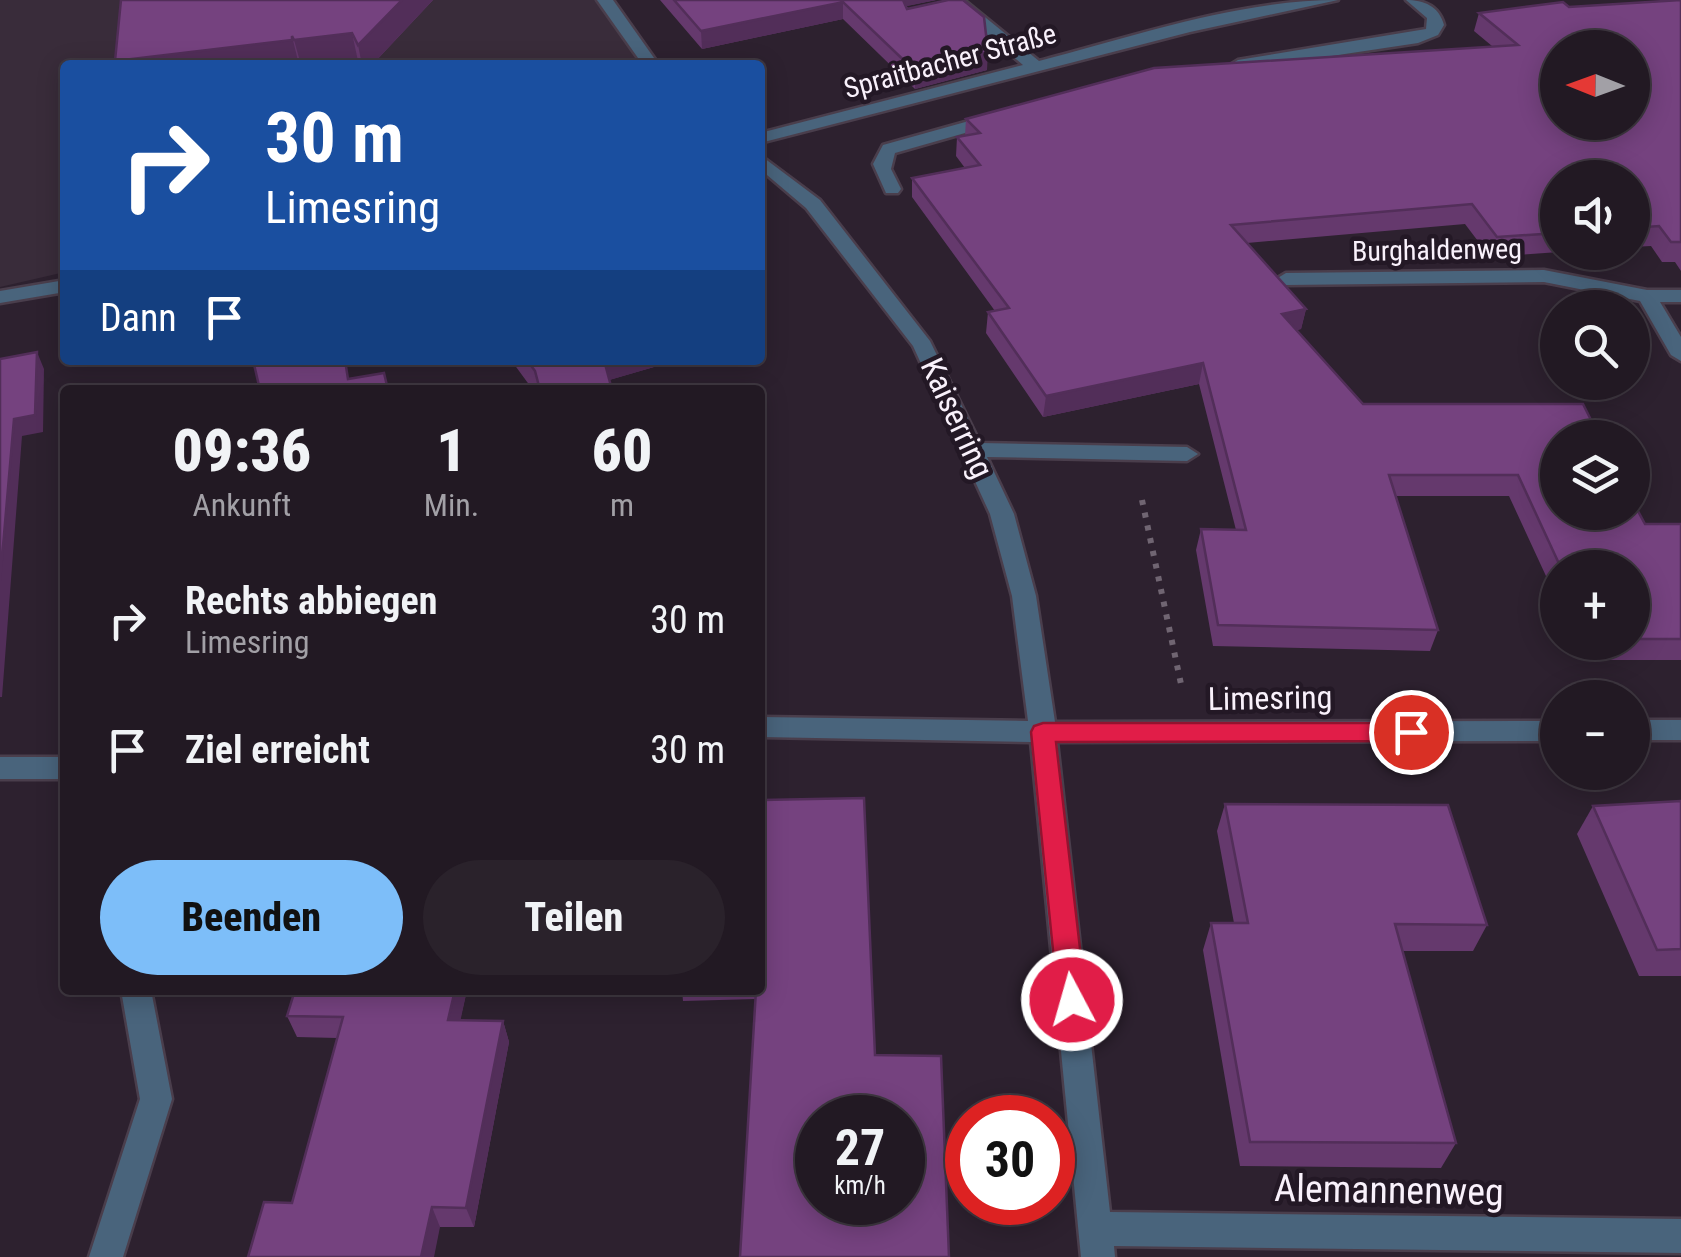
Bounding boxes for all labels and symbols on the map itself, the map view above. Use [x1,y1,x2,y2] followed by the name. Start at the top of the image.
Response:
[840,17,1060,105] street label: Spraitbacher Straße
[1540,30,1650,140] north arrow
[1352,232,1522,268] street label: Burghaldenweg
[913,352,1001,484] street label: Kaiserring
[1207,678,1333,718] street label: Limesring
[1369,690,1454,775] pin
[1020,948,1124,1052] position arrow
[945,1095,1075,1225] speed limit sign: 30
[1274,1166,1504,1214] street label: Alemannenweg

